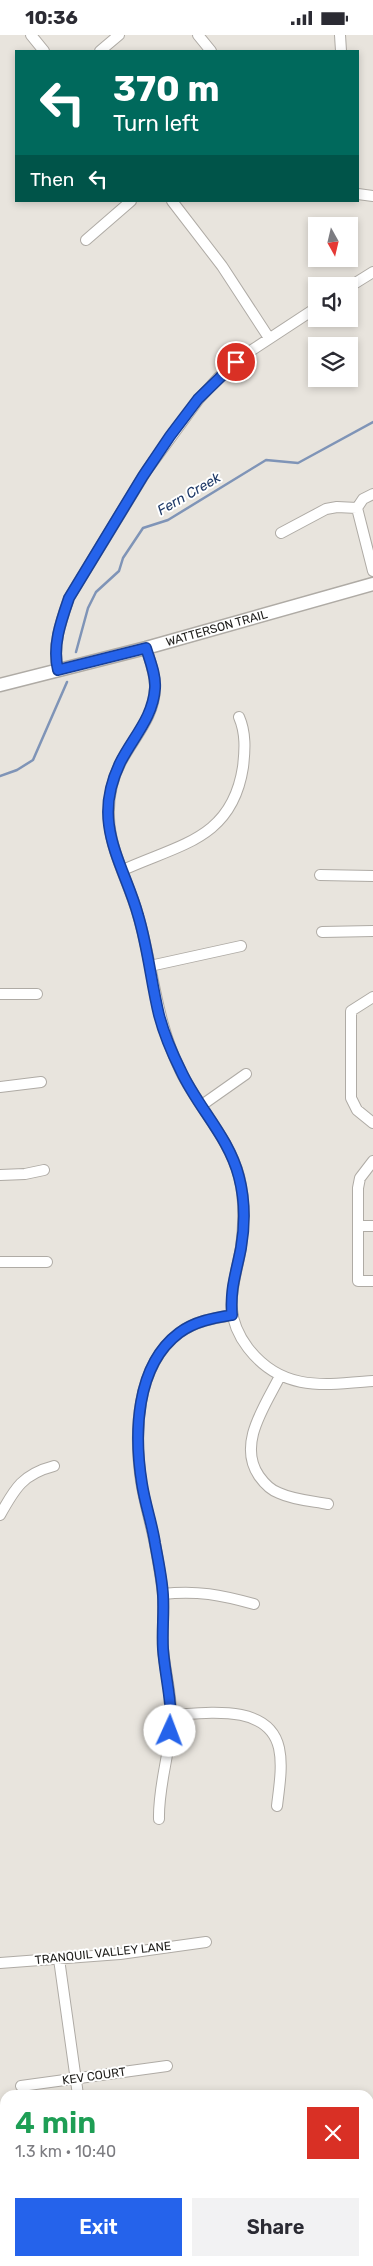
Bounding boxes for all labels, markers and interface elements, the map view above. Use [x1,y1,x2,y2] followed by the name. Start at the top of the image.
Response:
[25,6,78,29] text: 10:36
[113,68,219,110] text: 370 m
[30,70,95,135] icon: left
[113,110,199,137] text: Turn left
[84,165,112,193] icon: left
[30,168,74,191] text: Then
[308,217,358,267] north arrow
[308,217,358,387] map controls
[308,277,358,327] button: sound
[308,337,358,387] button: layers
[215,341,257,383] pin
[222,348,250,376] icon: arrive
[154,469,224,519] water label: Fern Creek
[164,607,269,649] street label: WATTERSON TRAIL
[143,1704,195,1756] position arrow
[34,1939,172,1967] street label: TRANQUIL VALLEY LANE
[61,2065,127,2087] street label: KEV COURT
[15,2105,96,2141] text: 4 min
[307,2107,359,2159] button: close
[15,2142,116,2161] text: 1.3 km · 10:40
[15,2198,182,2256] button: Exit
[192,2198,359,2256] button: Share

